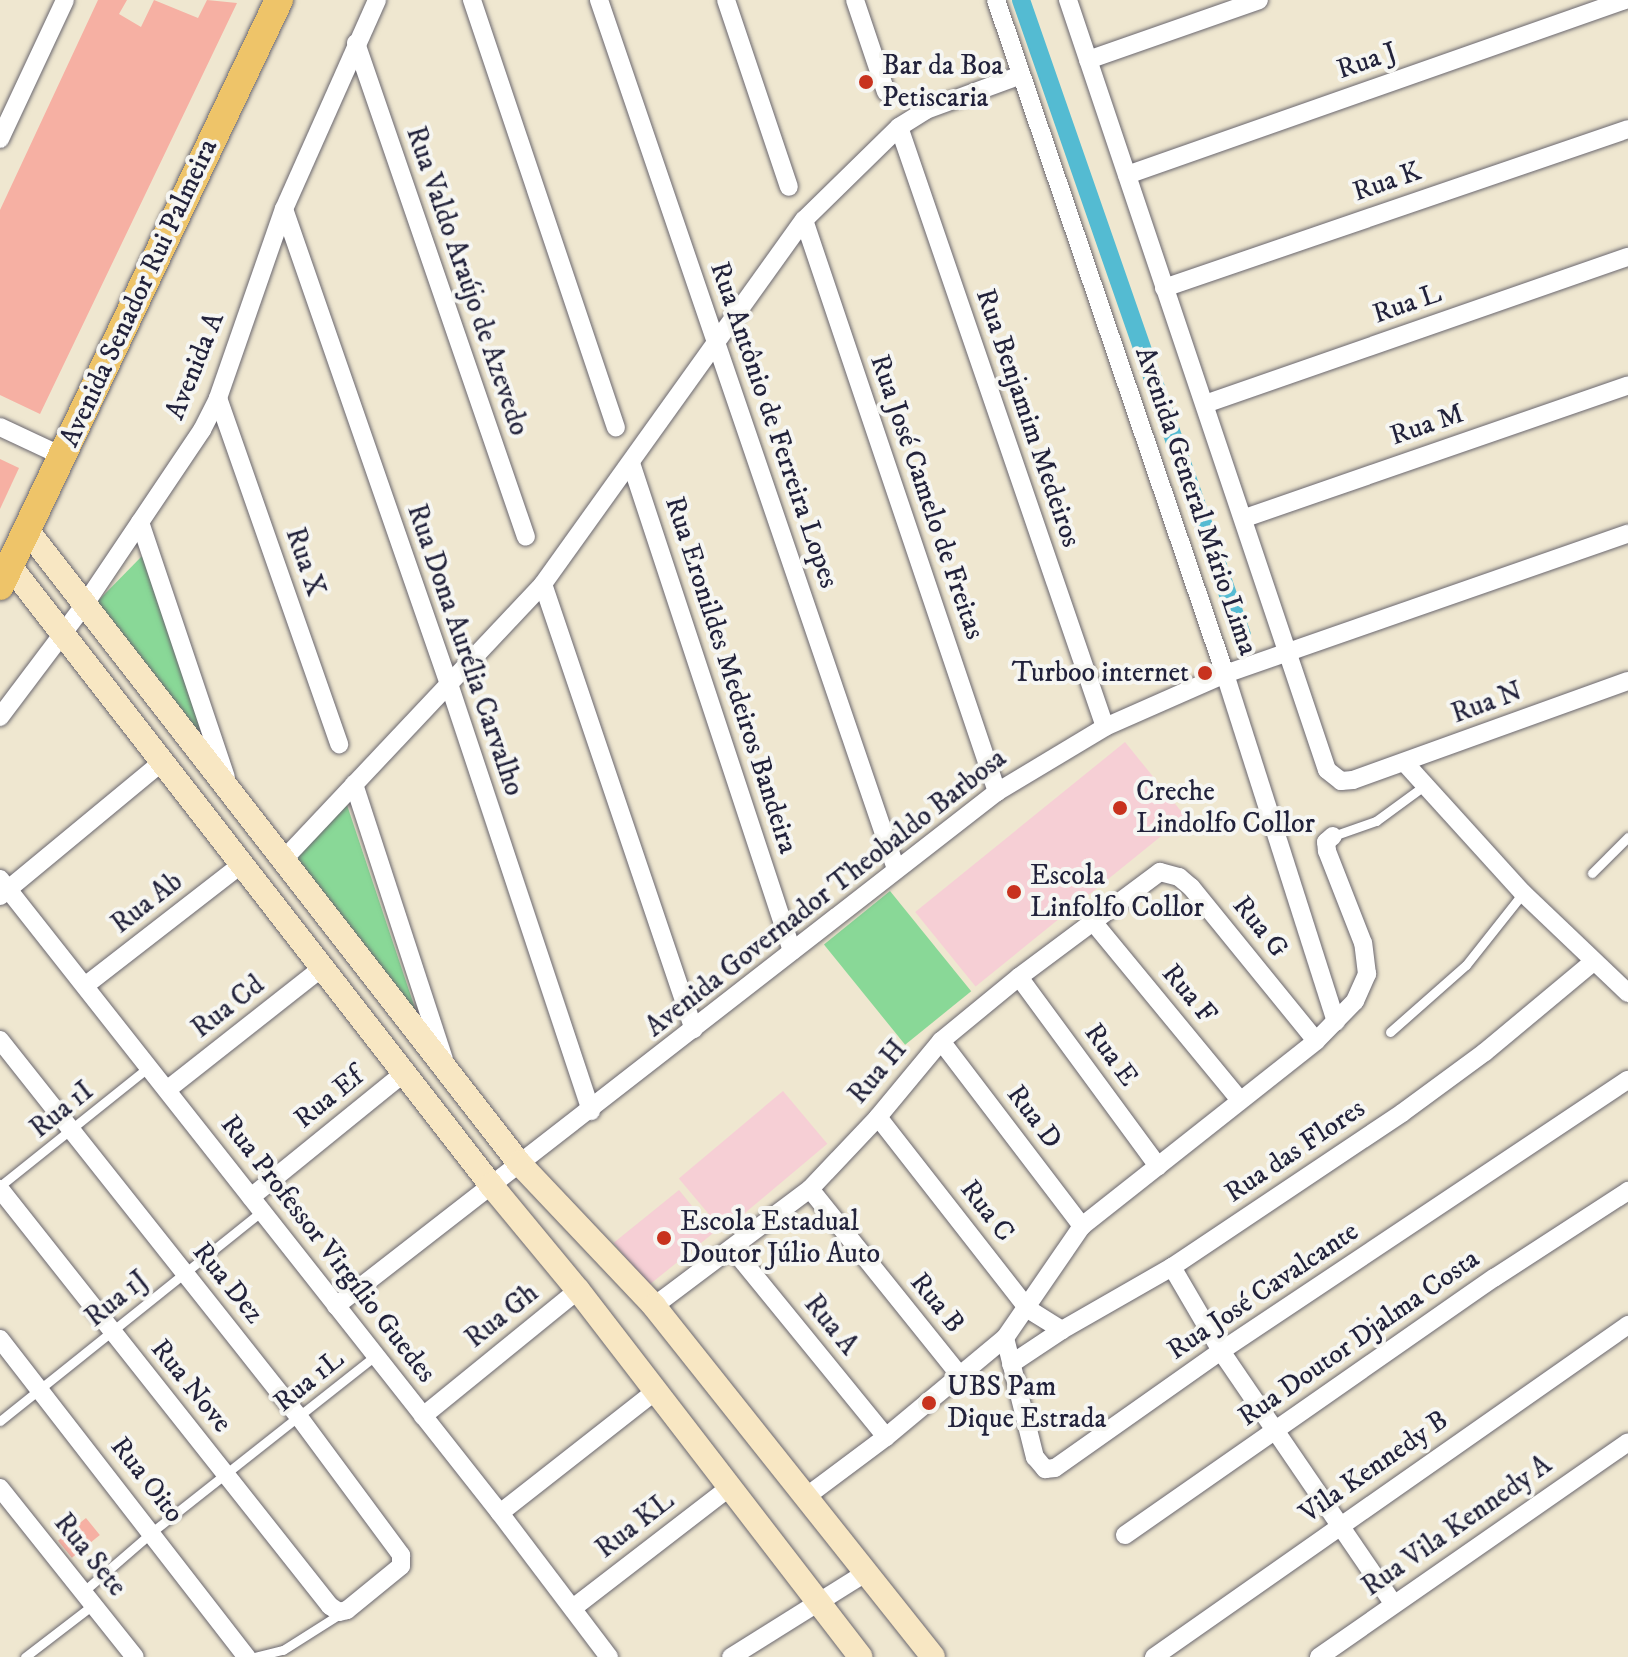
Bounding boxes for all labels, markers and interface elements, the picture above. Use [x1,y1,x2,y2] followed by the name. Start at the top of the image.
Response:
[1333,35,1401,87] street label: Rua J
[882,49,1003,115] place label: Bar da Boa Petiscaria
[857,73,875,91] marker: Bar da Boa Petiscaria
[398,122,536,440] street label: Rua Valdo Araújo de Azevedo
[53,134,225,452] street label: Avenida Senador Rui Palmeira
[1349,155,1425,209] street label: Rua K
[702,257,846,593] street label: Rua Antônio de Ferreira Lopes
[1368,277,1446,331] street label: Rua L
[968,284,1088,552] street label: Rua Benjamim Medeiros
[158,307,232,425] street label: Avenida A
[1127,342,1265,660] street label: Avenida General Mário Lima
[862,350,992,644] street label: Rua José Camelo de Freitas
[1386,397,1468,453] street label: Rua M
[657,492,805,858] street label: Rua Eronildes Medeiros Bandeira
[399,500,531,800] street label: Rua Dona Aurélia Carvalho
[278,523,332,601] street label: Rua X
[1012,656,1189,690] place label: Turboo internet
[1196,664,1214,682] marker: Turboo internet
[1447,675,1527,731] street label: Rua N
[639,742,1013,1044] street label: Avenida Governador Theobaldo Barbosa
[1136,775,1315,841] place label: Creche Lindolfo Collor
[1111,799,1129,817] marker: Creche Lindolfo Collor
[1030,859,1204,925] place label: Escola Linfolfo Collor
[105,865,189,941] street label: Rua Ab
[1005,883,1023,901] marker: Escola Linfolfo Collor
[1225,889,1295,965] street label: Rua G
[1155,957,1223,1031] street label: Rua F
[185,968,271,1046] street label: Rua Cd
[1077,1017,1145,1093] street label: Rua E
[841,1033,915,1111] street label: Rua H
[288,1060,370,1136] street label: Rua Ef
[24,1074,100,1146] street label: Rua 1I
[999,1079,1069,1155] street label: Rua D
[1219,1092,1371,1210] street label: Rua das Flores
[213,1109,443,1389] street label: Rua Professor Virgílio Guedes
[953,1174,1021,1248] street label: Rua C
[680,1205,880,1271] place label: Escola Estadual Doutor Júlio Auto
[1161,1215,1365,1367] street label: Rua José Cavalcante
[655,1229,673,1247] marker: Escola Estadual Doutor Júlio Auto
[185,1236,271,1330] street label: Rua Dez
[1232,1242,1486,1434] street label: Rua Doutor Djalma Costa
[79,1263,155,1335] street label: Rua 1J
[903,1266,971,1340] street label: Rua B
[459,1276,545,1356] street label: Rua Gh
[797,1288,865,1362] street label: Rua A
[143,1333,239,1439] street label: Rua Nove
[267,1343,351,1419] street label: Rua 1L
[947,1370,1106,1436] place label: UBS Pam Dique Estrada
[918,1392,940,1414] marker: UBS Pam Dique Estrada
[1293,1403,1455,1531] street label: Vila Kennedy B
[103,1430,191,1530] street label: Rua Oito
[1356,1448,1558,1604] street label: Rua Vila Kennedy A
[589,1484,681,1566] street label: Rua KL
[46,1507,134,1603] street label: Rua Sete

